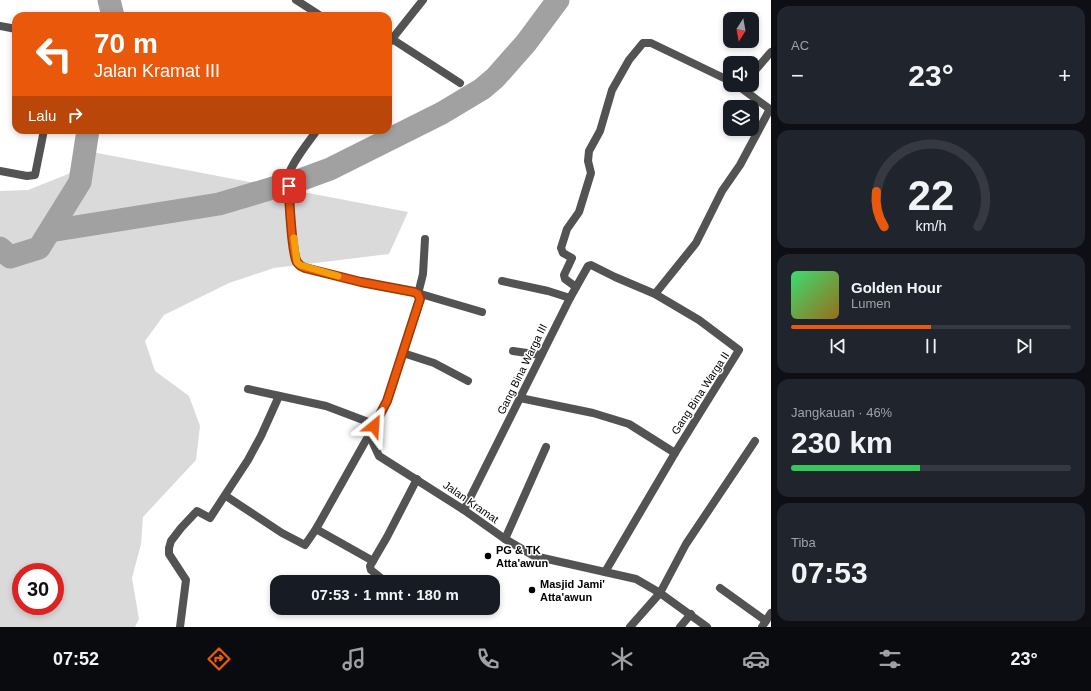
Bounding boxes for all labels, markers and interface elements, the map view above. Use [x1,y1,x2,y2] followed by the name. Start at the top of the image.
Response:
[723,12,759,48] north arrow
[723,12,759,136] map controls
[28,28,80,80] icon: left
[94,28,158,59] text: 70 m
[791,38,809,53] text: AC
[723,56,759,92] button: sound
[908,59,954,92] text: 23°
[94,61,220,81] text: Jalan Kramat III
[791,63,804,88] text: −
[1058,63,1071,88] text: +
[723,100,759,136] button: layers
[64,104,86,126] icon: right
[28,107,56,124] text: Lalu
[272,169,306,203] pin
[908,172,954,219] text: 22
[278,175,300,197] icon: arrive
[916,218,947,234] text: km/h
[851,279,942,296] text: Golden Hour
[851,296,891,311] text: Lumen
[495,322,549,416] street label: Gang Bina Warga III
[827,335,849,357] icon: previous
[920,335,942,357] icon: pause
[1013,335,1035,357] icon: next
[669,349,731,437] street label: Gang Bina Warga II
[353,405,395,447] position arrow
[791,405,892,420] text: Jangkauan · 46%
[791,426,893,459] text: 230 km
[441,478,501,526] street label: Jalan Kramat
[791,535,816,550] text: Tiba
[496,544,548,569] place label: PG & TK Atta'awun
[483,551,493,561] marker: PG & TK Atta'awun
[791,556,868,589] text: 07:53
[12,563,64,615] speed limit sign: 30
[540,578,605,603] place label: Masjid Jami' Atta'awun
[527,585,537,595] marker: Masjid Jami' Atta'awun
[311,586,459,603] text: 07:53 · 1 mnt · 180 m
[205,645,233,673] icon: directions
[340,645,368,673] icon: music
[474,645,502,673] icon: phone
[608,645,636,673] icon: climate
[742,645,770,673] icon: car
[876,645,904,673] icon: filters
[53,649,99,669] text: 07:52
[1011,649,1038,669] text: 23°

